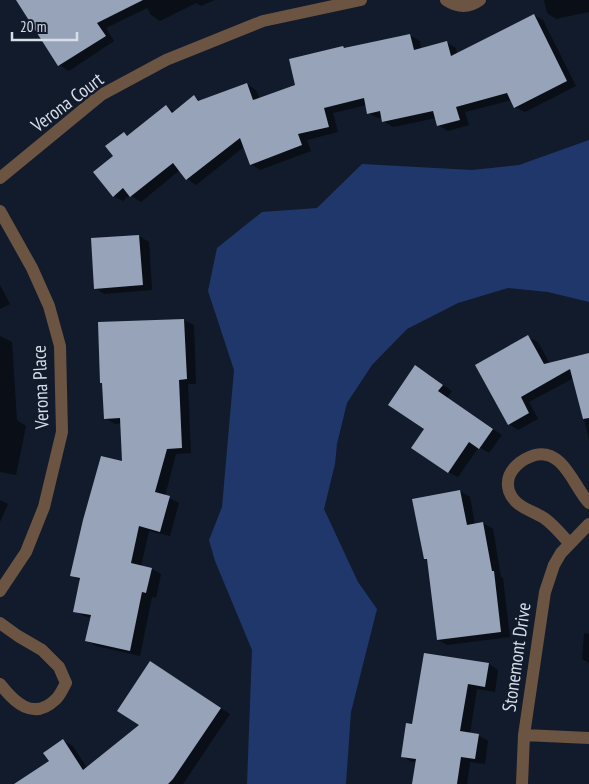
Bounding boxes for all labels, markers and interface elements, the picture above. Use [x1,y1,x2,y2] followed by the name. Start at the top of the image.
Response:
[12,10,78,42] scale bar
[20,17,46,36] text: 20 m
[25,66,109,138] street label: Verona Court
[27,344,53,430] street label: Verona Place
[496,601,536,713] street label: Stonemont Drive

